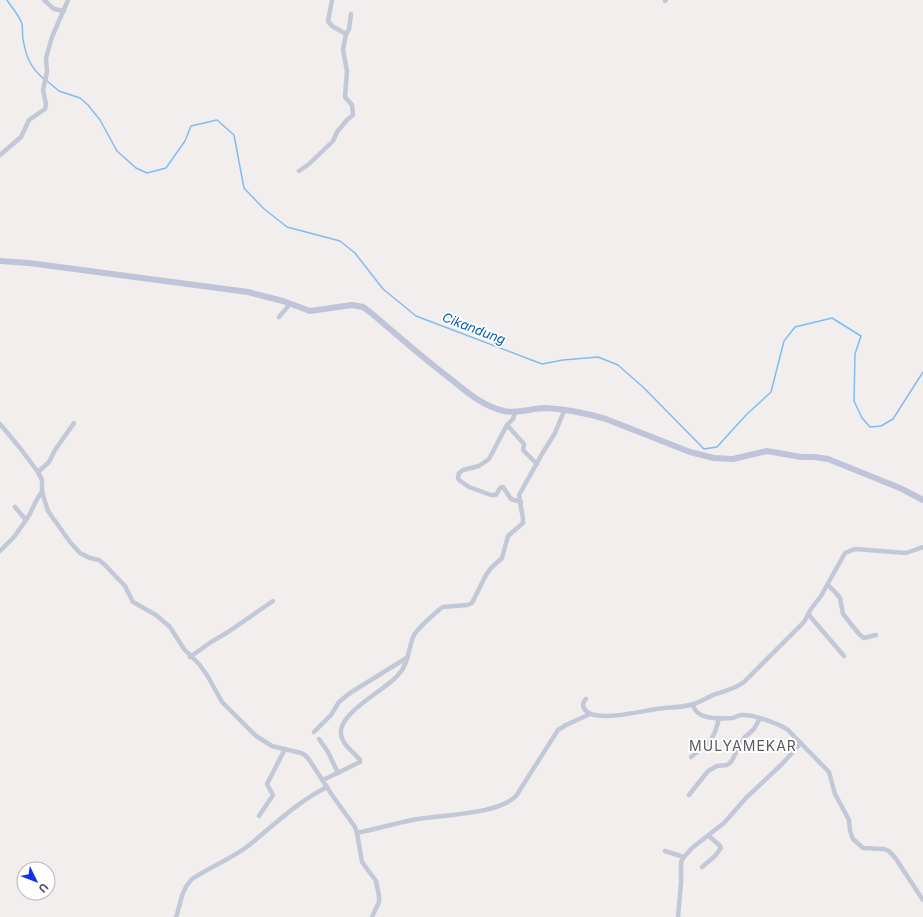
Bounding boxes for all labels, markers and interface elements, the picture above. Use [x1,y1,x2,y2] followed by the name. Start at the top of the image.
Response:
[440,309,508,347] water label: Cikandung
[689,737,797,754] district label: MULYAMEKAR
[16,861,56,901] north arrow
[35,880,51,896] text: U

